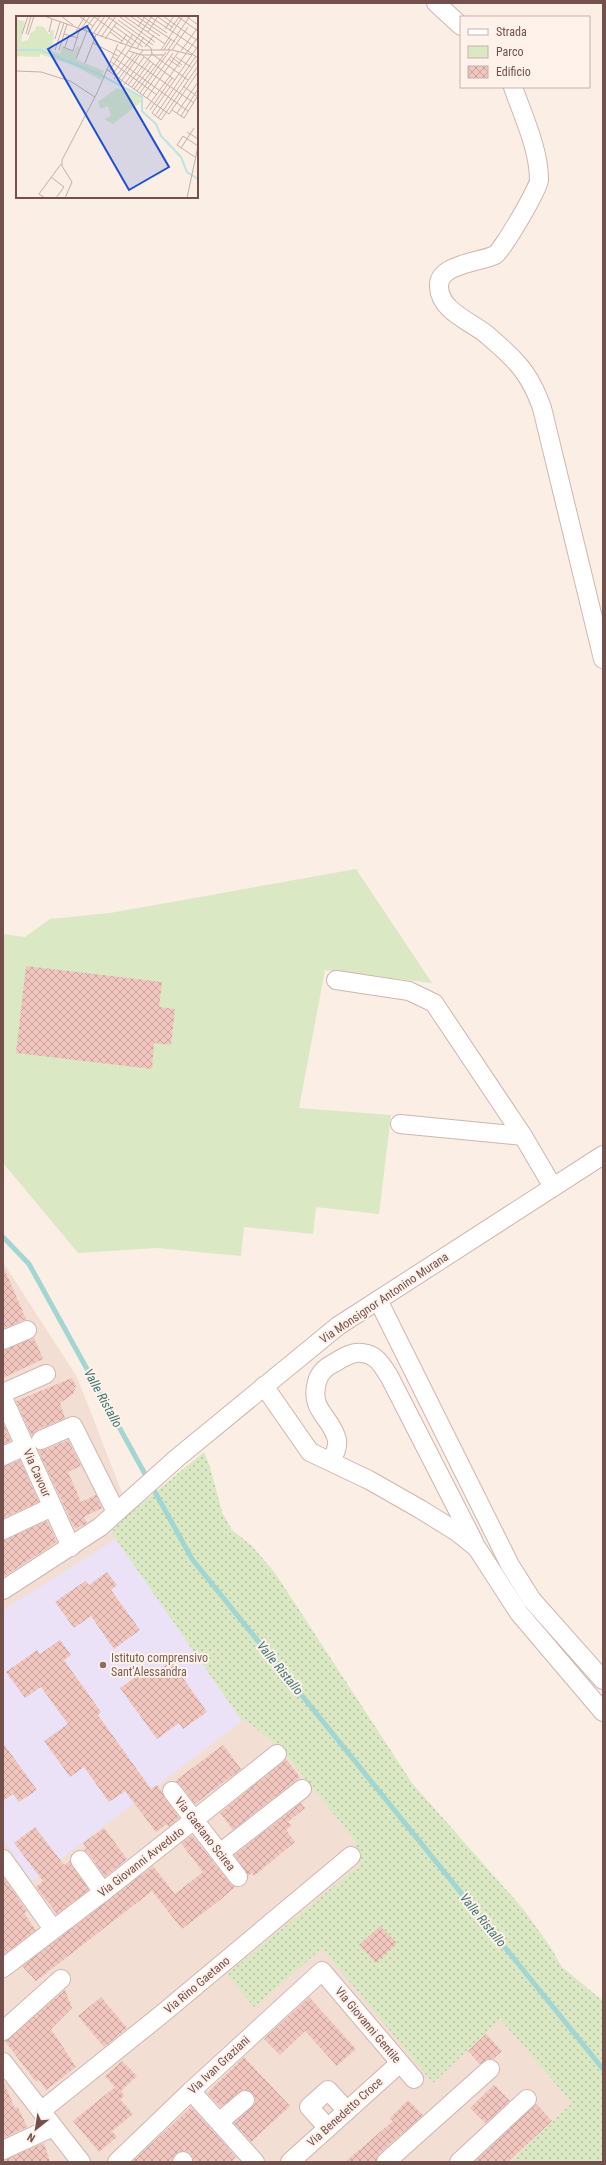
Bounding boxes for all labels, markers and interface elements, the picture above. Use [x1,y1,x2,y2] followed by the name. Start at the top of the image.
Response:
[16,16,198,198] inset map
[460,16,590,88] legend
[496,25,527,39] text: Strada
[496,45,523,59] text: Parco
[496,65,531,79] text: Edificio
[317,1249,451,1346] street label: Via Monsignor Antonino Murana
[81,1366,125,1430] water label: Valle Ristallo
[20,1447,54,1499] street label: Via Cavour
[254,1638,306,1698] water label: Valle Ristallo
[111,1651,208,1679] place label: Istituto comprensivo Sant'Alessandra
[98,1660,108,1670] marker: Istituto comprensivo Sant'Alessandra
[172,1794,238,1874] street label: Via Gaetano Scirea
[95,1824,187,1900] street label: Via Giovanni Avveduto
[457,1890,509,1950] water label: Valle Ristallo
[161,1954,233,2016] street label: Via Rino Gaetano
[332,1984,404,2066] street label: Via Giovanni Gentile
[185,2033,253,2097] street label: Via Ivan Graziani
[304,2074,386,2149] street label: Via Benedetto Croce
[16,2109,56,2149] north arrow
[25,2130,37,2145] text: N

